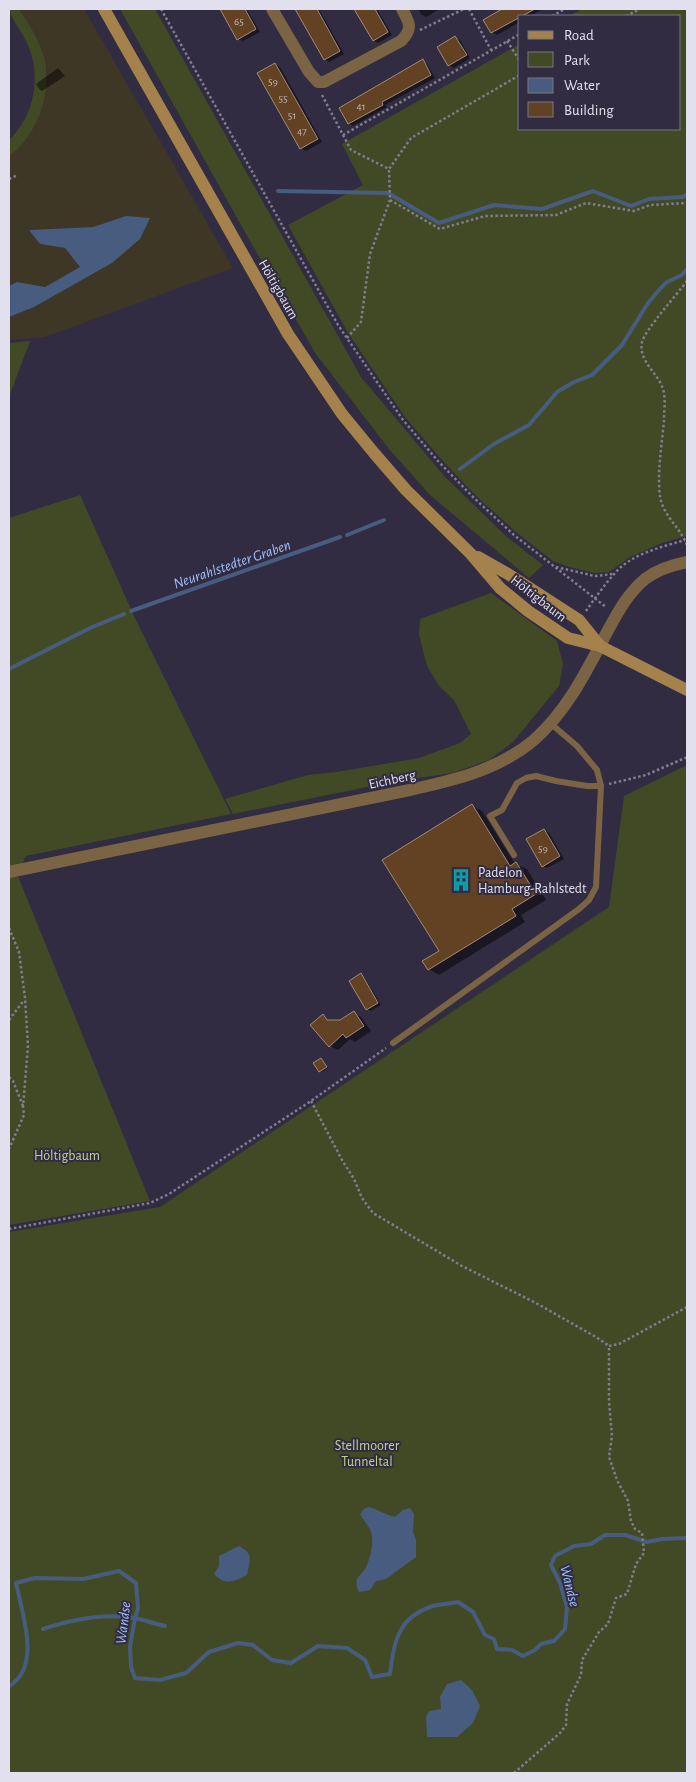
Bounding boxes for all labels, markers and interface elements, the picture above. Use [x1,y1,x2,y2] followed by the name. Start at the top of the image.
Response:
[518,15,681,130] legend
[234,16,244,27] house number: 65
[564,28,594,43] text: Road
[564,53,590,68] text: Park
[268,76,278,87] house number: 59
[564,78,600,93] text: Water
[278,93,288,104] house number: 55
[356,101,366,112] house number: 41
[564,103,614,118] text: Building
[288,110,296,121] house number: 51
[297,126,307,137] house number: 47
[256,257,301,322] street label: Höltigbaum
[172,537,293,592] water label: Neurahlstedter Graben
[508,573,569,625] street label: Höltigbaum
[367,768,417,792] street label: Eichberg
[538,843,548,854] house number: 59
[478,866,587,896] place label: Padelon Hamburg-Rahlstedt
[448,867,474,893] building icon: Padelon Hamburg-Rahlstedt
[34,1149,100,1163] park label: Höltigbaum
[335,1439,400,1469] park label: Stellmoorer Tunneltal
[557,1564,582,1609] water label: Wandse
[113,1601,134,1645] water label: Wandse

